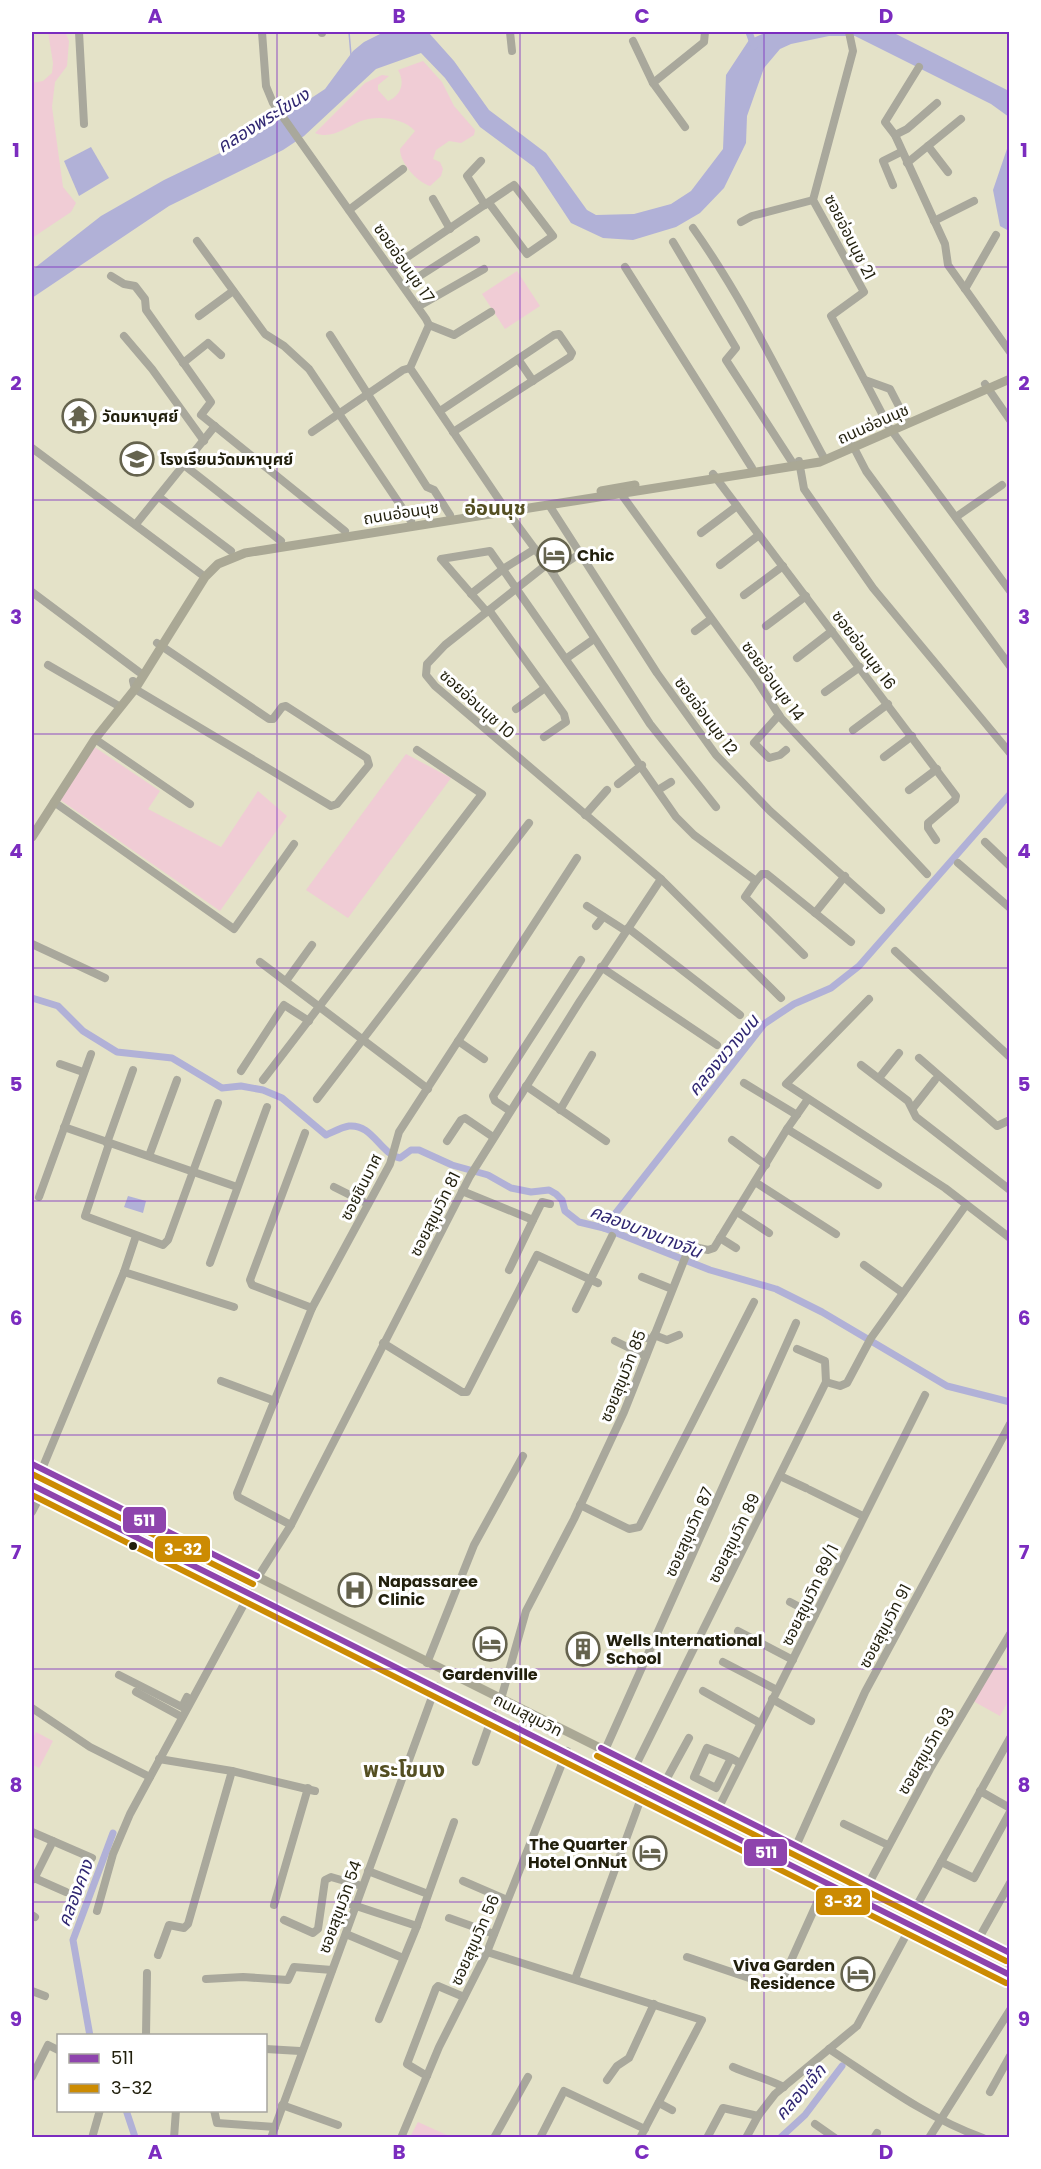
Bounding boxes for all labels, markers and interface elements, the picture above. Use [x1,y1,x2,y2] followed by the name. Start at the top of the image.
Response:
[148,2,163,30] text: A
[392,2,406,30] text: B
[634,2,650,30] text: C
[879,2,893,30] text: D
[212,81,315,158] water label: คลองพระโขนง
[12,136,20,164] text: 1
[1020,136,1028,164] text: 1
[819,190,881,284] street label: ซอยอ่อนนุช 21
[368,219,440,308] street label: ซอยอ่อนนุช 17
[10,369,22,397] text: 2
[1018,369,1030,397] text: 2
[61,398,97,434] temple icon: วัดมหาบุศย์
[834,398,912,450] street label: ถนนอ่อนนุช
[102,405,178,428] place label: วัดมหาบุศย์
[119,441,155,477] school or university icon: โรงเรียนวัดมหาบุศย์
[160,448,293,471] place label: โรงเรียนวัดมหาบุศย์
[464,494,526,522] district label: อ่อนนุช
[362,496,440,530] street label: ถนนอ่อนนุช
[536,537,572,573] hotel icon: Chic
[577,544,615,567] place label: Chic
[10,603,22,631] text: 3
[1018,603,1030,631] text: 3
[827,606,901,694] street label: ซอยอ่อนนุช 16
[736,636,810,726] street label: ซอยอ่อนนุช 14
[434,664,520,744] street label: ซอยอ่อนนุช 10
[669,672,743,760] street label: ซอยอ่อนนุช 12
[9,837,23,865] text: 4
[1017,837,1031,865] text: 4
[682,1008,765,1101] water label: คลองขวางบน
[10,1070,23,1098] text: 5
[1018,1070,1031,1098] text: 5
[334,1149,388,1225] street label: ซอยชินมาศ
[404,1168,466,1260] street label: ซอยสุขุมวิท 81
[587,1198,706,1264] water label: คลองบางนางจีน
[10,1304,22,1332] text: 6
[1018,1304,1030,1332] text: 6
[594,1327,652,1425] street label: ซอยสุขุมวิท 85
[659,1483,719,1581] street label: ซอยสุขุมวิท 87
[702,1489,766,1587] street label: ซอยสุขุมวิท 89
[122,1506,167,1534] line badge: 511
[133,1509,155,1532] text: 511
[154,1535,211,1563] line badge: 3-32
[11,1538,22,1566] text: 7
[164,1538,202,1561] text: 3-32
[1019,1538,1030,1566] text: 7
[127,1540,139,1552] unlabelled marker
[776,1540,844,1650] street label: ซอยสุขุมวิท 89/1
[378,1570,478,1611] place label: Napassaree Clinic
[337,1572,373,1608] hospital icon: Napassaree Clinic
[853,1580,917,1672] street label: ซอยสุขุมวิท 91
[472,1626,508,1662] hotel icon: Gardenville
[606,1629,763,1670] place label: Wells International School
[565,1631,601,1667] building icon: Wells International School
[442,1663,538,1686] place label: Gardenville
[490,1688,566,1742] street label: ถนนสุขุมวิท
[892,1703,960,1799] street label: ซอยสุขุมวิท 93
[363,1754,445,1785] district label: พระโขนง
[10,1771,22,1799] text: 8
[1018,1771,1030,1799] text: 8
[528,1833,627,1874] place label: The Quarter Hotel OnNut
[632,1835,668,1871] hotel icon: The Quarter Hotel OnNut
[743,1838,788,1867] line badge: 511
[755,1841,777,1864] text: 511
[51,1855,100,1930] water label: คลองคาง
[313,1857,367,1957] street label: ซอยสุขุมวิท 54
[815,1887,871,1916] line badge: 3-32
[824,1890,862,1913] text: 3-32
[445,1891,505,1989] street label: ซอยสุขุมวิท 56
[733,1954,835,1995] place label: Viva Garden Residence
[840,1956,876,1992] hotel icon: Viva Garden Residence
[10,2005,22,2033] text: 9
[1018,2005,1030,2033] text: 9
[57,2034,267,2112] legend
[111,2045,134,2070] text: 511
[769,2058,832,2125] water label: คลองเจ๊ก
[111,2075,152,2100] text: 3-32
[148,2138,163,2166] text: A
[392,2138,406,2166] text: B
[634,2138,650,2166] text: C
[879,2138,893,2166] text: D

